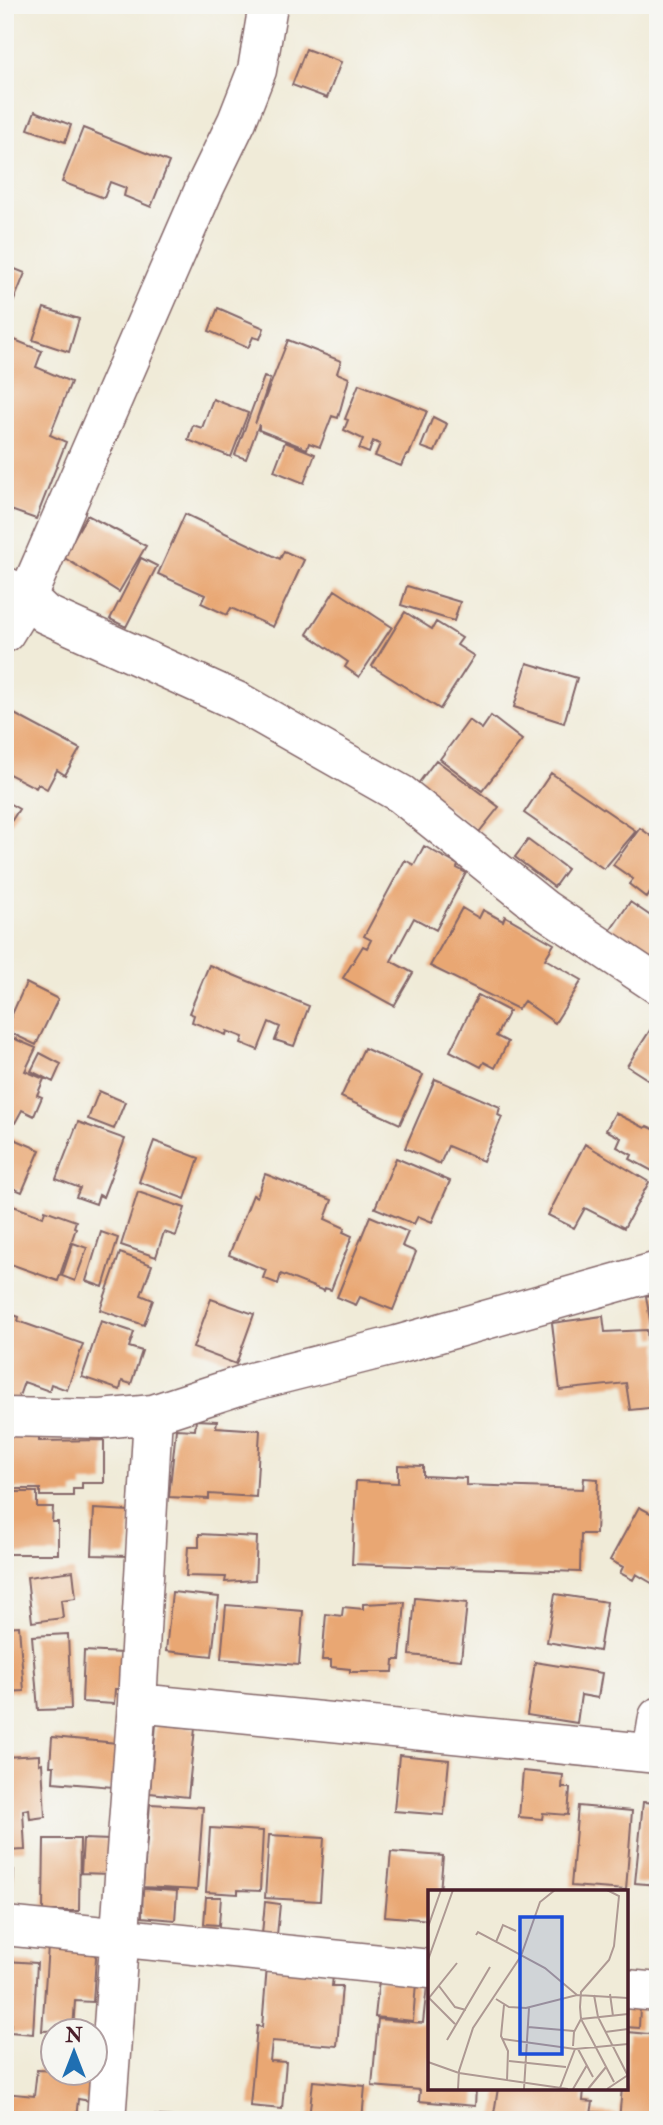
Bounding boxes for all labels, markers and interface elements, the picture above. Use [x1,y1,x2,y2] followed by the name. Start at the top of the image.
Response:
[428,1890,628,2090] inset map
[38,2016,108,2086] north arrow
[64,2024,83,2048] text: N

